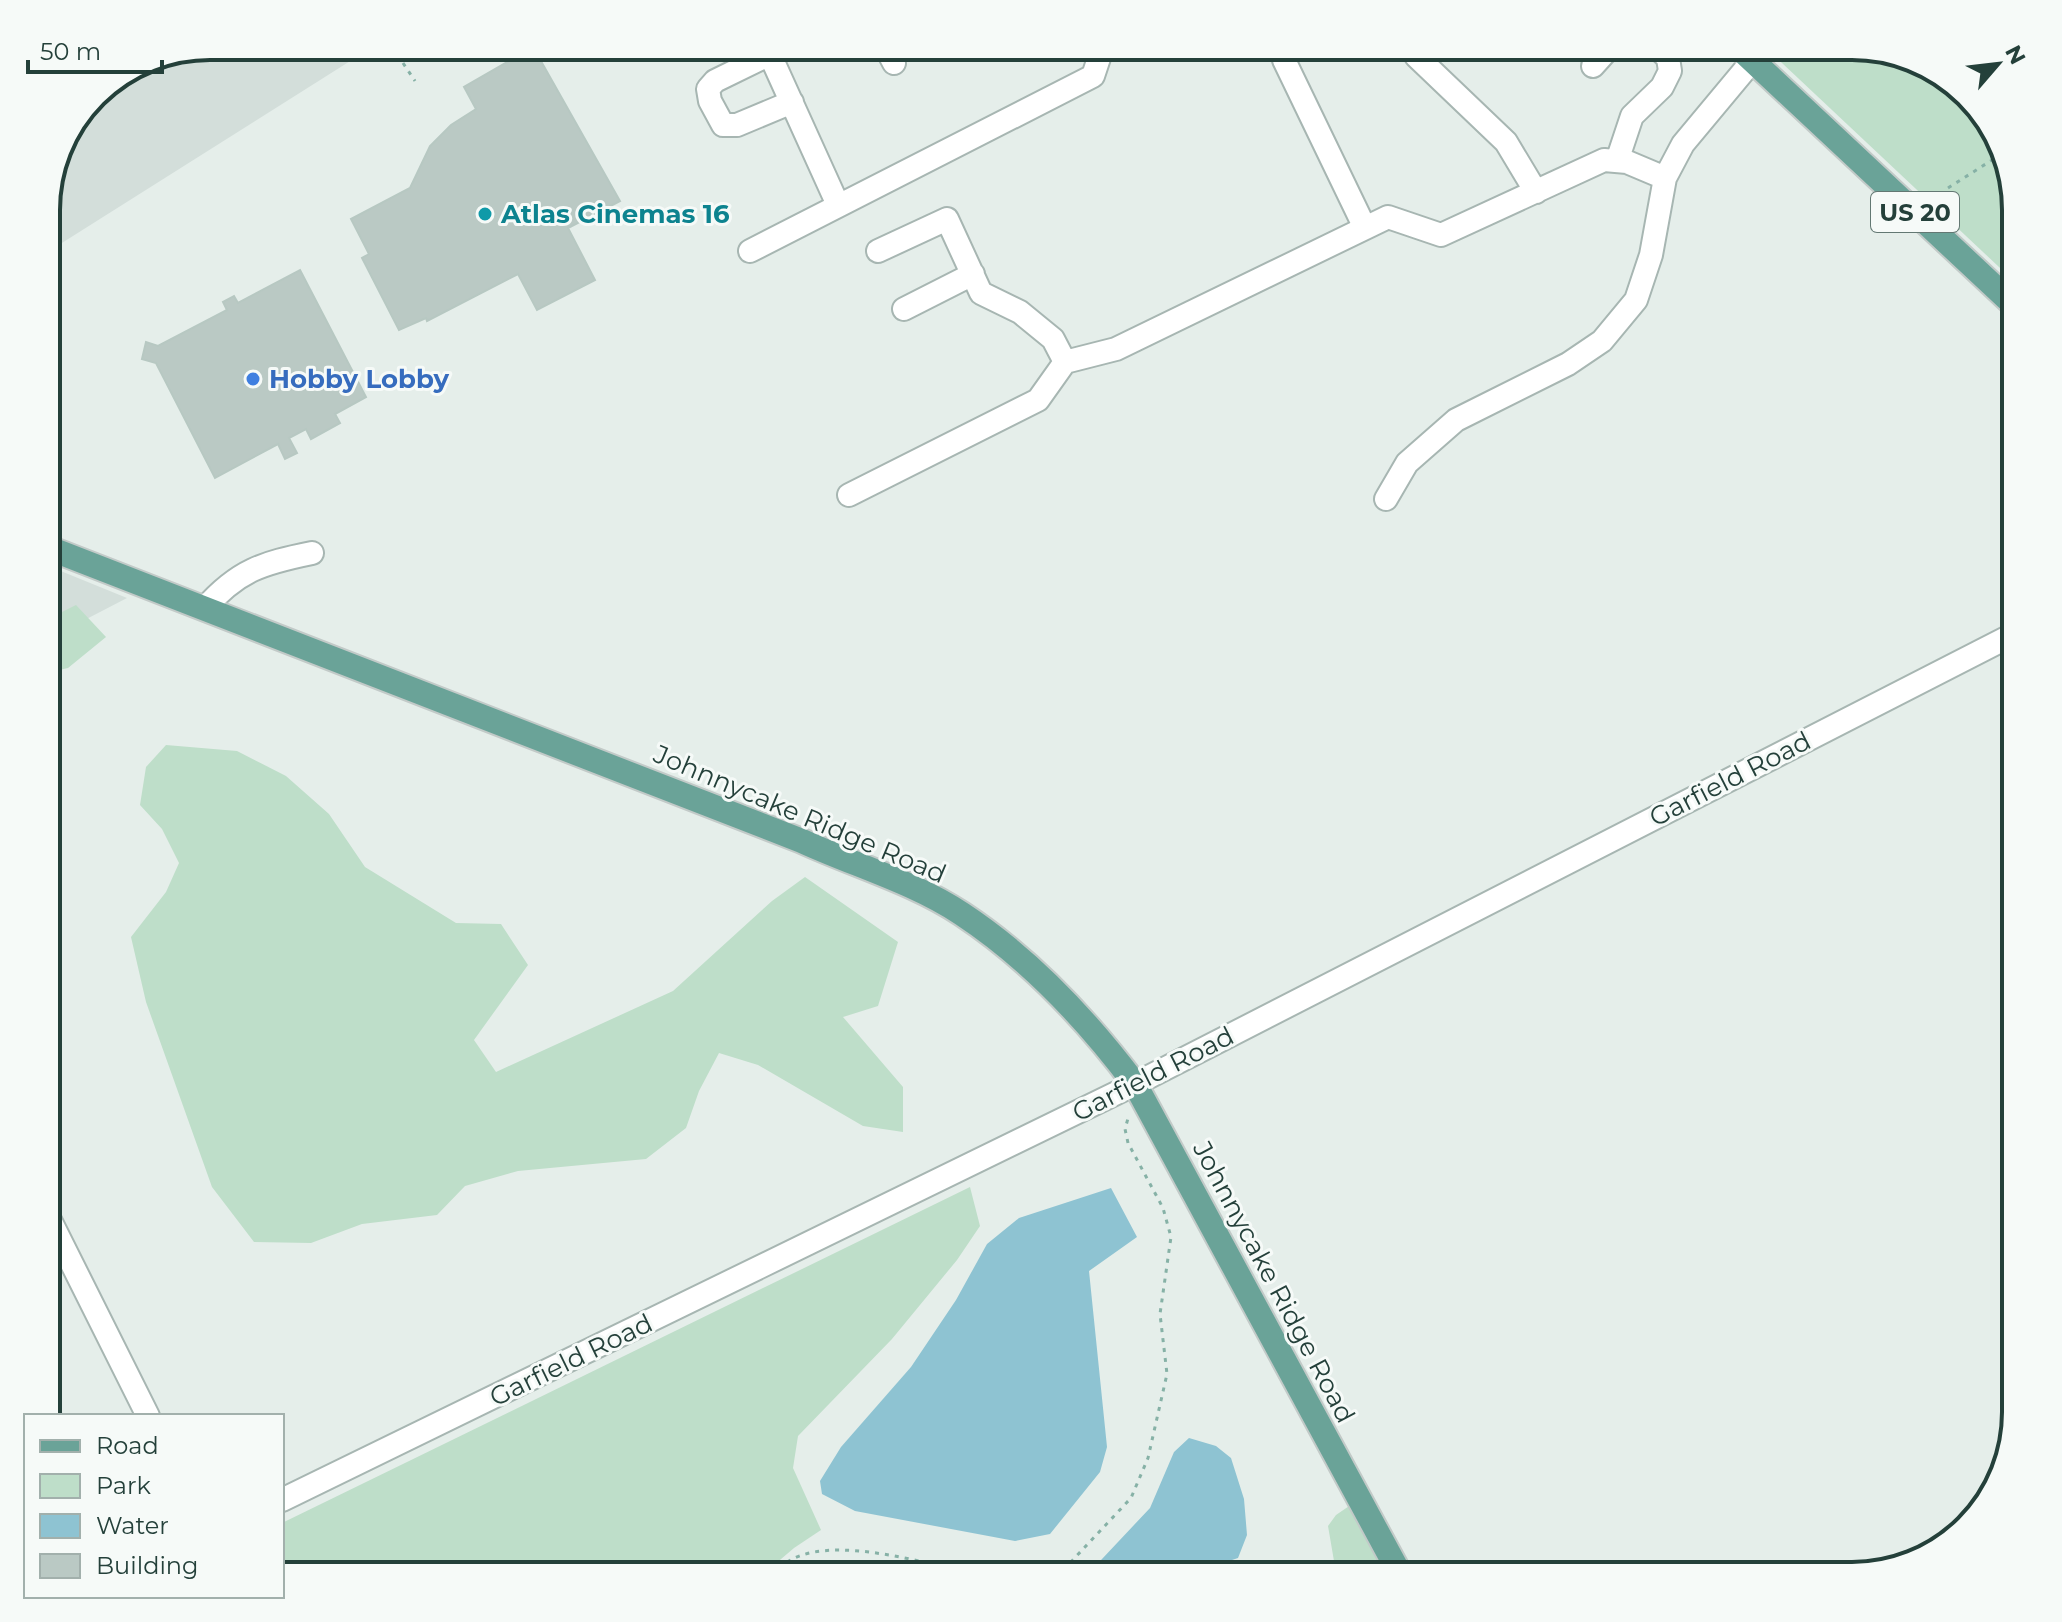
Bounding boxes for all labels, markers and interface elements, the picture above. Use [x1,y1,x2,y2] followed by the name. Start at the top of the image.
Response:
[28,24,162,74] scale bar
[1958,24,2038,104] north arrow
[40,37,101,66] text: 50 m
[1999,41,2031,69] text: N
[1871,192,1959,232] road number: US 20
[500,198,730,230] place label: Atlas Cinemas 16
[476,205,494,223] marker: Atlas Cinemas 16
[269,363,450,395] place label: Hobby Lobby
[244,370,262,388] marker: Hobby Lobby
[1644,725,1816,833] street label: Garfield Road
[648,737,951,890] street label: Johnnycake Ridge Road
[1067,1020,1239,1128] street label: Garfield Road
[1186,1135,1362,1428] street label: Johnnycake Ridge Road
[484,1307,658,1413] street label: Garfield Road
[24,1414,284,1598] legend
[96,1431,159,1460] text: Road
[96,1471,151,1500] text: Park
[96,1511,169,1540] text: Water
[96,1551,199,1580] text: Building

